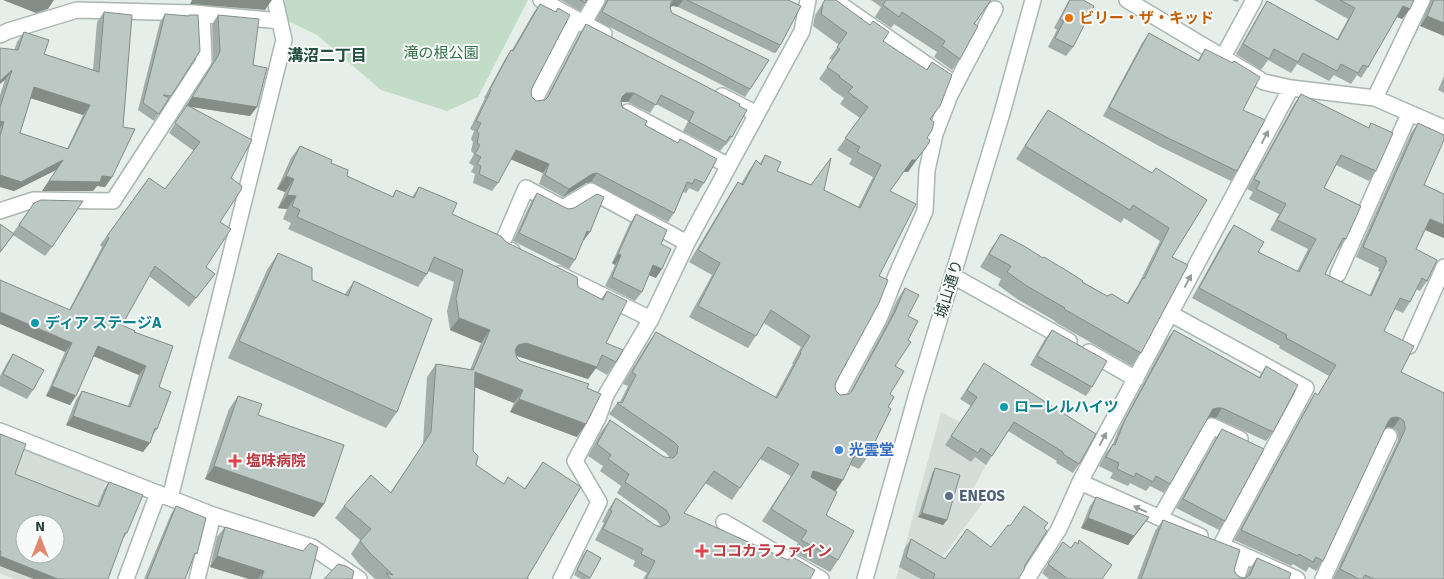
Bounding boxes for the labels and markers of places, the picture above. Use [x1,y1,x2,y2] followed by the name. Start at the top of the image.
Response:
[1079,9,1214,27] place label: ビリー・ザ・キッド
[1063,12,1075,24] marker: ビリー・ザ・キッド
[45,314,162,332] place label: ディア ステージA
[29,317,41,329] marker: ディア ステージA
[1014,398,1119,416] place label: ローレルハイツ
[998,401,1010,413] marker: ローレルハイツ
[849,441,894,459] place label: 光雲堂
[833,444,845,456] marker: 光雲堂
[246,452,306,470] place label: 塩味病院
[228,454,242,468] marker: 塩味病院
[959,487,1005,505] place label: ENEOS
[943,490,955,502] marker: ENEOS
[712,542,832,560] place label: ココカラファイン
[696,545,708,557] marker: ココカラファイン

